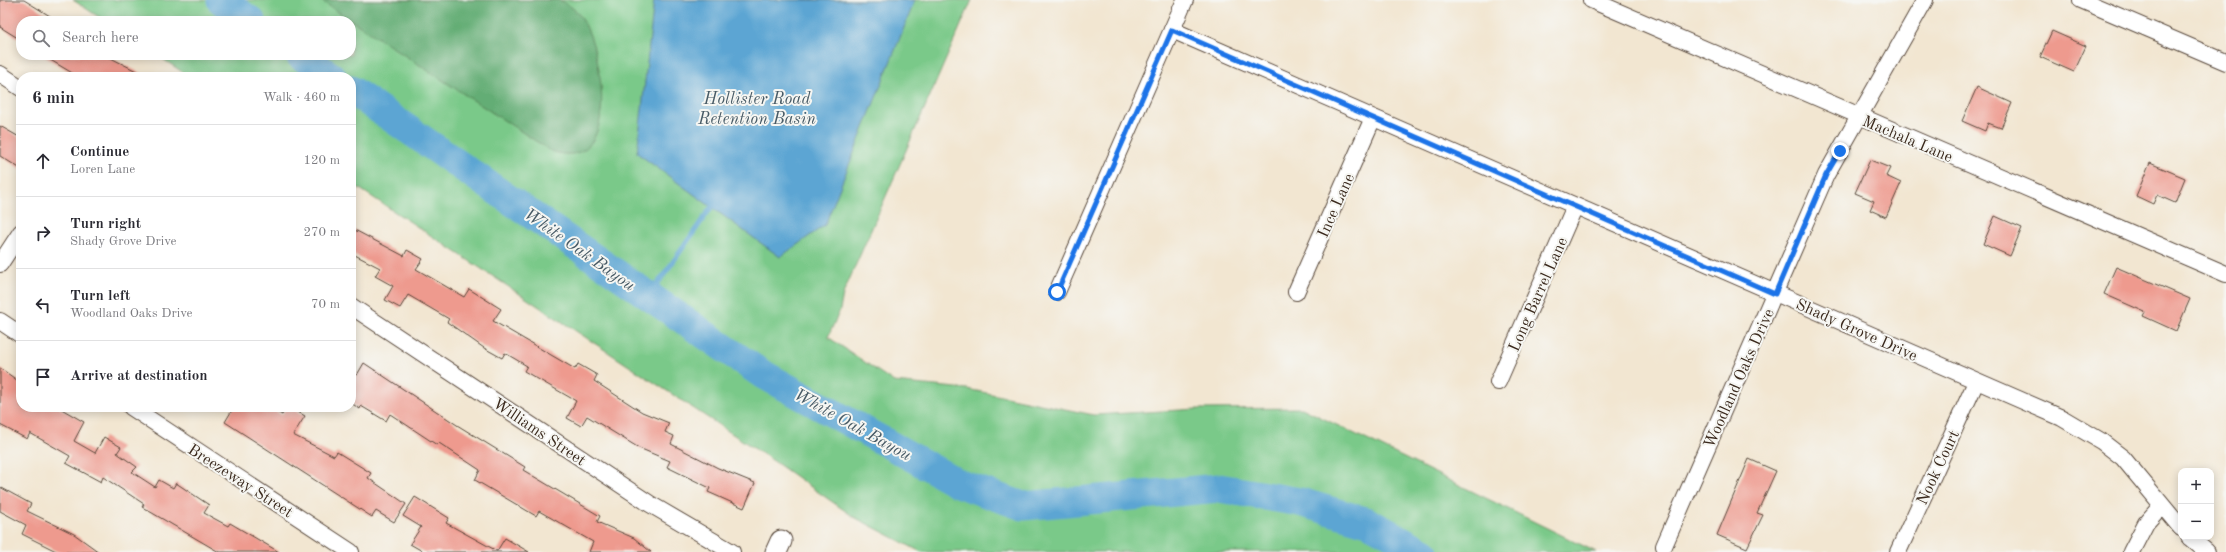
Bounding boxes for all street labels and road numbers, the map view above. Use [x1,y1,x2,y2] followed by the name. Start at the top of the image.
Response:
[1860,114,1955,166] street label: Machala Lane
[1316,171,1358,240] street label: Ince Lane
[1506,235,1571,354] street label: Long Barrel Lane
[1793,297,1919,365] street label: Shady Grove Drive
[1702,307,1778,451] street label: Woodland Oaks Drive
[490,396,588,470] street label: Williams Street
[1915,428,1963,508] street label: Nook Court
[185,442,296,522] street label: Breezeway Street

